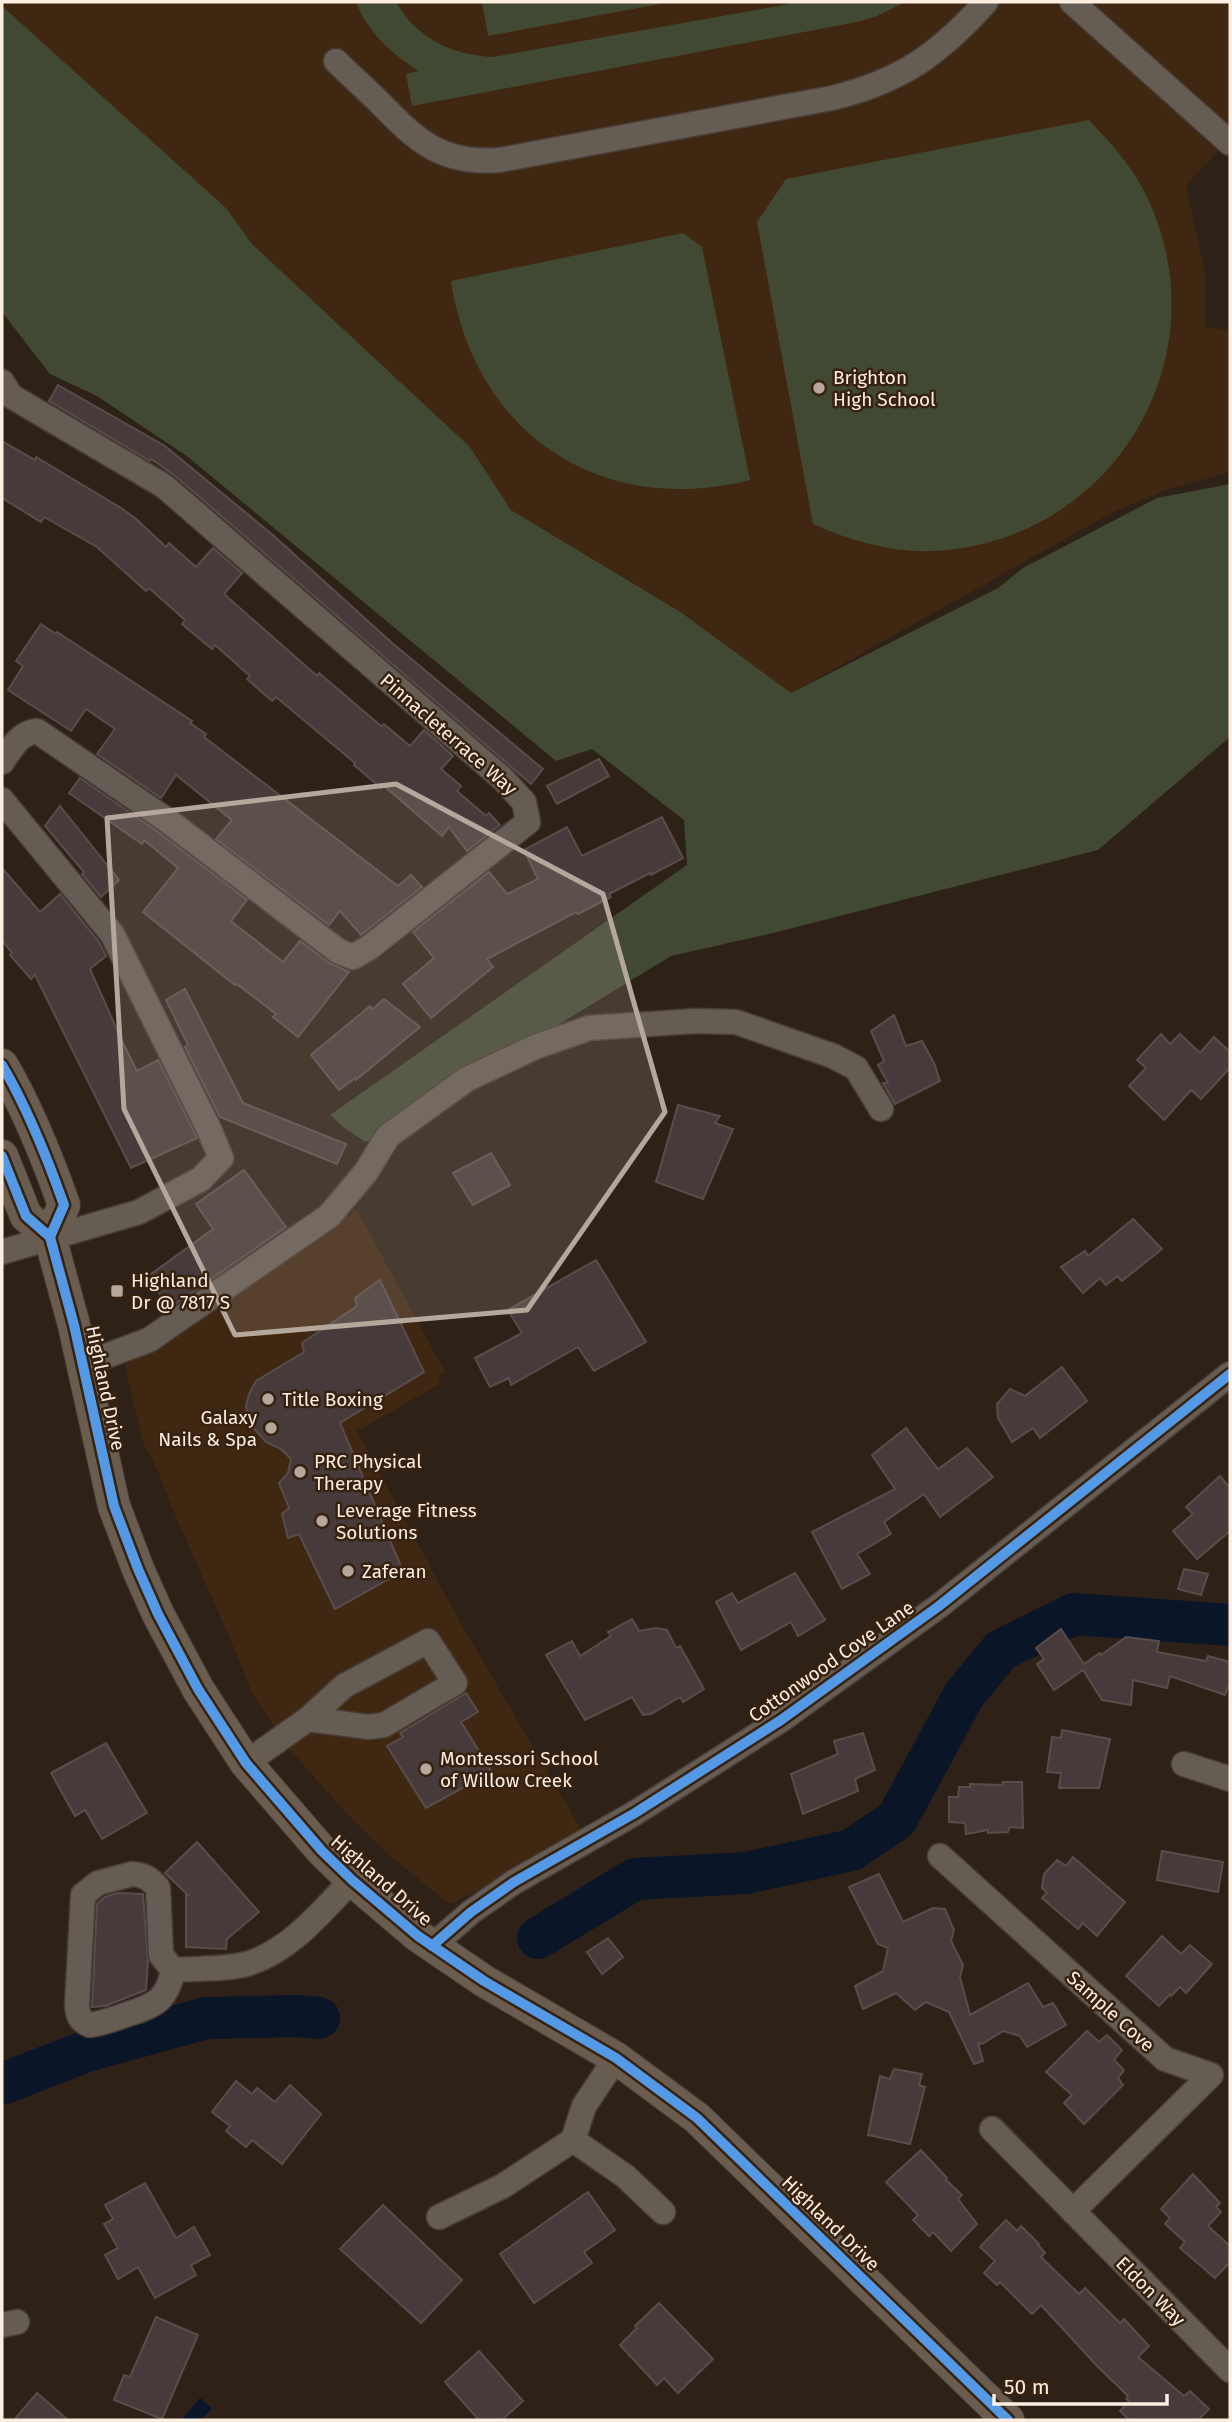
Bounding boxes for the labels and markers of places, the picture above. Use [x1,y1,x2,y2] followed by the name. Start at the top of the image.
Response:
[833,366,936,411] place label: Brighton High School
[811,380,827,396] marker: Brighton High School
[131,1269,230,1314] place label: Highland Dr @ 7817 S
[109,1283,125,1299] marker: Highland Dr @ 7817 S
[282,1388,383,1411] place label: Title Boxing
[260,1391,276,1407] marker: Title Boxing
[158,1406,258,1451] place label: Galaxy Nails & Spa
[263,1420,279,1436] marker: Galaxy Nails & Spa
[314,1450,422,1495] place label: PRC Physical Therapy
[292,1464,308,1480] marker: PRC Physical Therapy
[336,1499,477,1544] place label: Leverage Fitness Solutions
[314,1513,330,1529] marker: Leverage Fitness Solutions
[362,1560,427,1583] place label: Zaferan
[340,1563,356,1579] marker: Zaferan
[440,1747,599,1792] place label: Montessori School of Willow Creek
[418,1761,434,1777] marker: Montessori School of Willow Creek

